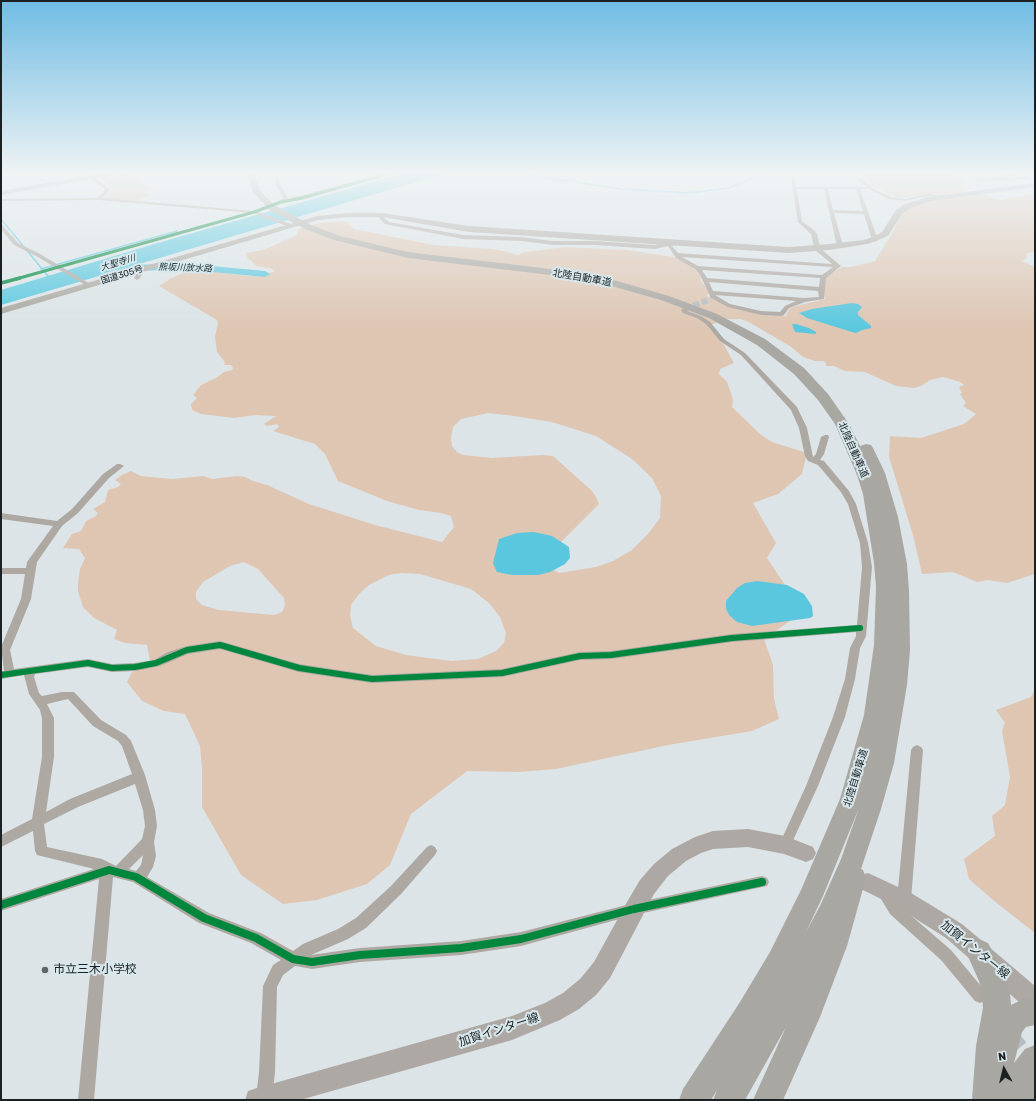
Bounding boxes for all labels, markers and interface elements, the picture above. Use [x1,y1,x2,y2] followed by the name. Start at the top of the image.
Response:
[99,253,137,273] water label: 大聖寺川
[158,262,212,274] water label: 熊坂川放水路
[100,263,144,287] street label: 国道305号
[551,267,613,289] street label: 北陸自動車道
[835,420,871,480] street label: 北陸自動車道
[841,748,871,808] street label: 北陸自動車道
[938,918,1012,982] street label: 加賀インター線
[53,963,137,977] place label: 市立三木小学校
[40,965,50,975] marker: 市立三木小学校
[457,1010,541,1050] street label: 加賀インター線
[984,1049,1024,1089] north arrow
[997,1050,1007,1064] text: N

